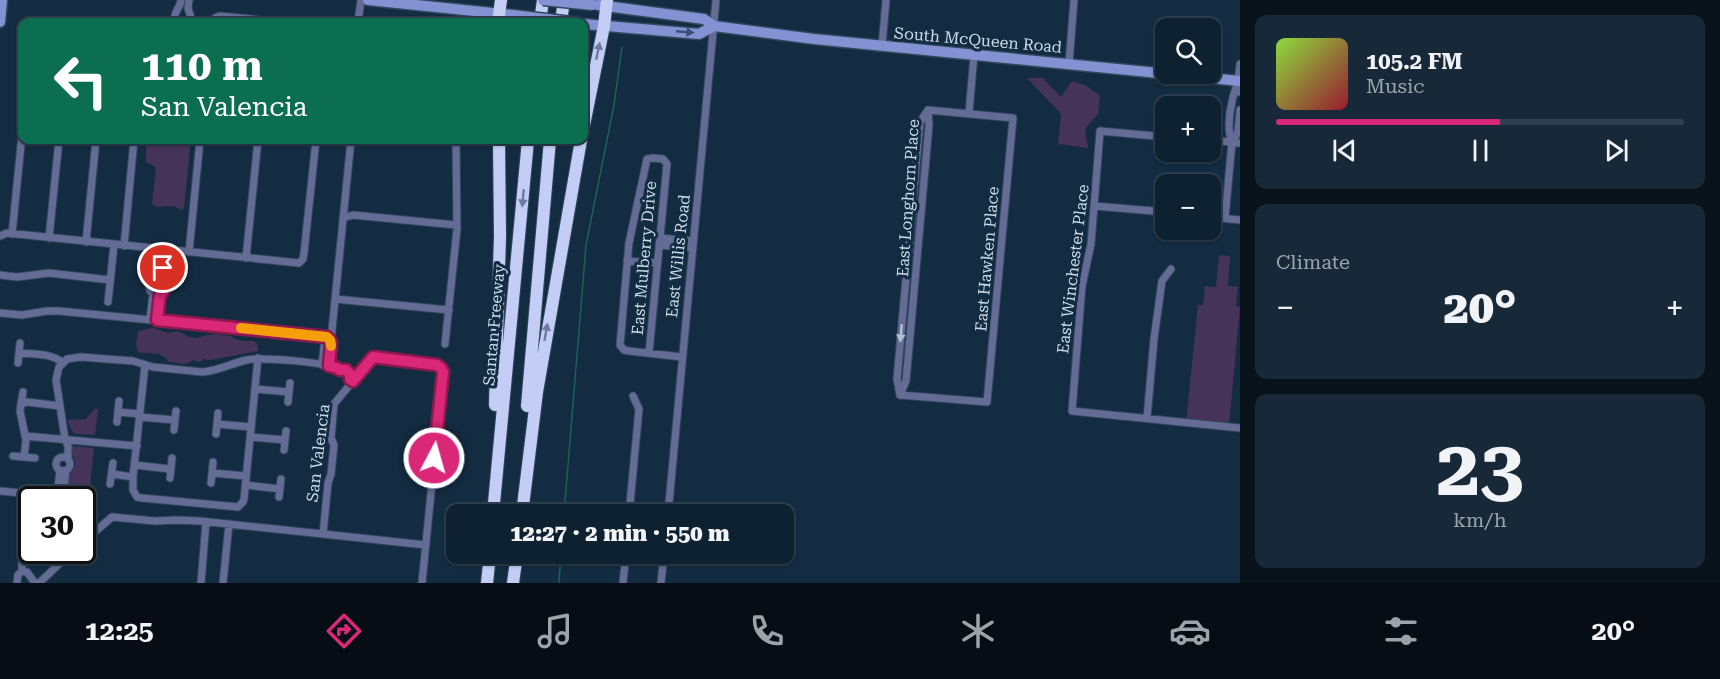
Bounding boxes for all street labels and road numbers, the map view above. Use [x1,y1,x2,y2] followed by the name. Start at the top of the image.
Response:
[893,23,1063,57] street label: South McQueen Road
[893,118,923,278] street label: East Longhorn Place
[628,180,660,336] street label: East Mulberry Drive
[1053,183,1093,355] street label: East Winchester Place
[971,185,1003,332] street label: East Hawken Place
[662,193,694,319] street label: East Willis Road
[479,263,509,387] street label: Santan Freeway
[303,403,333,503] street label: San Valencia

